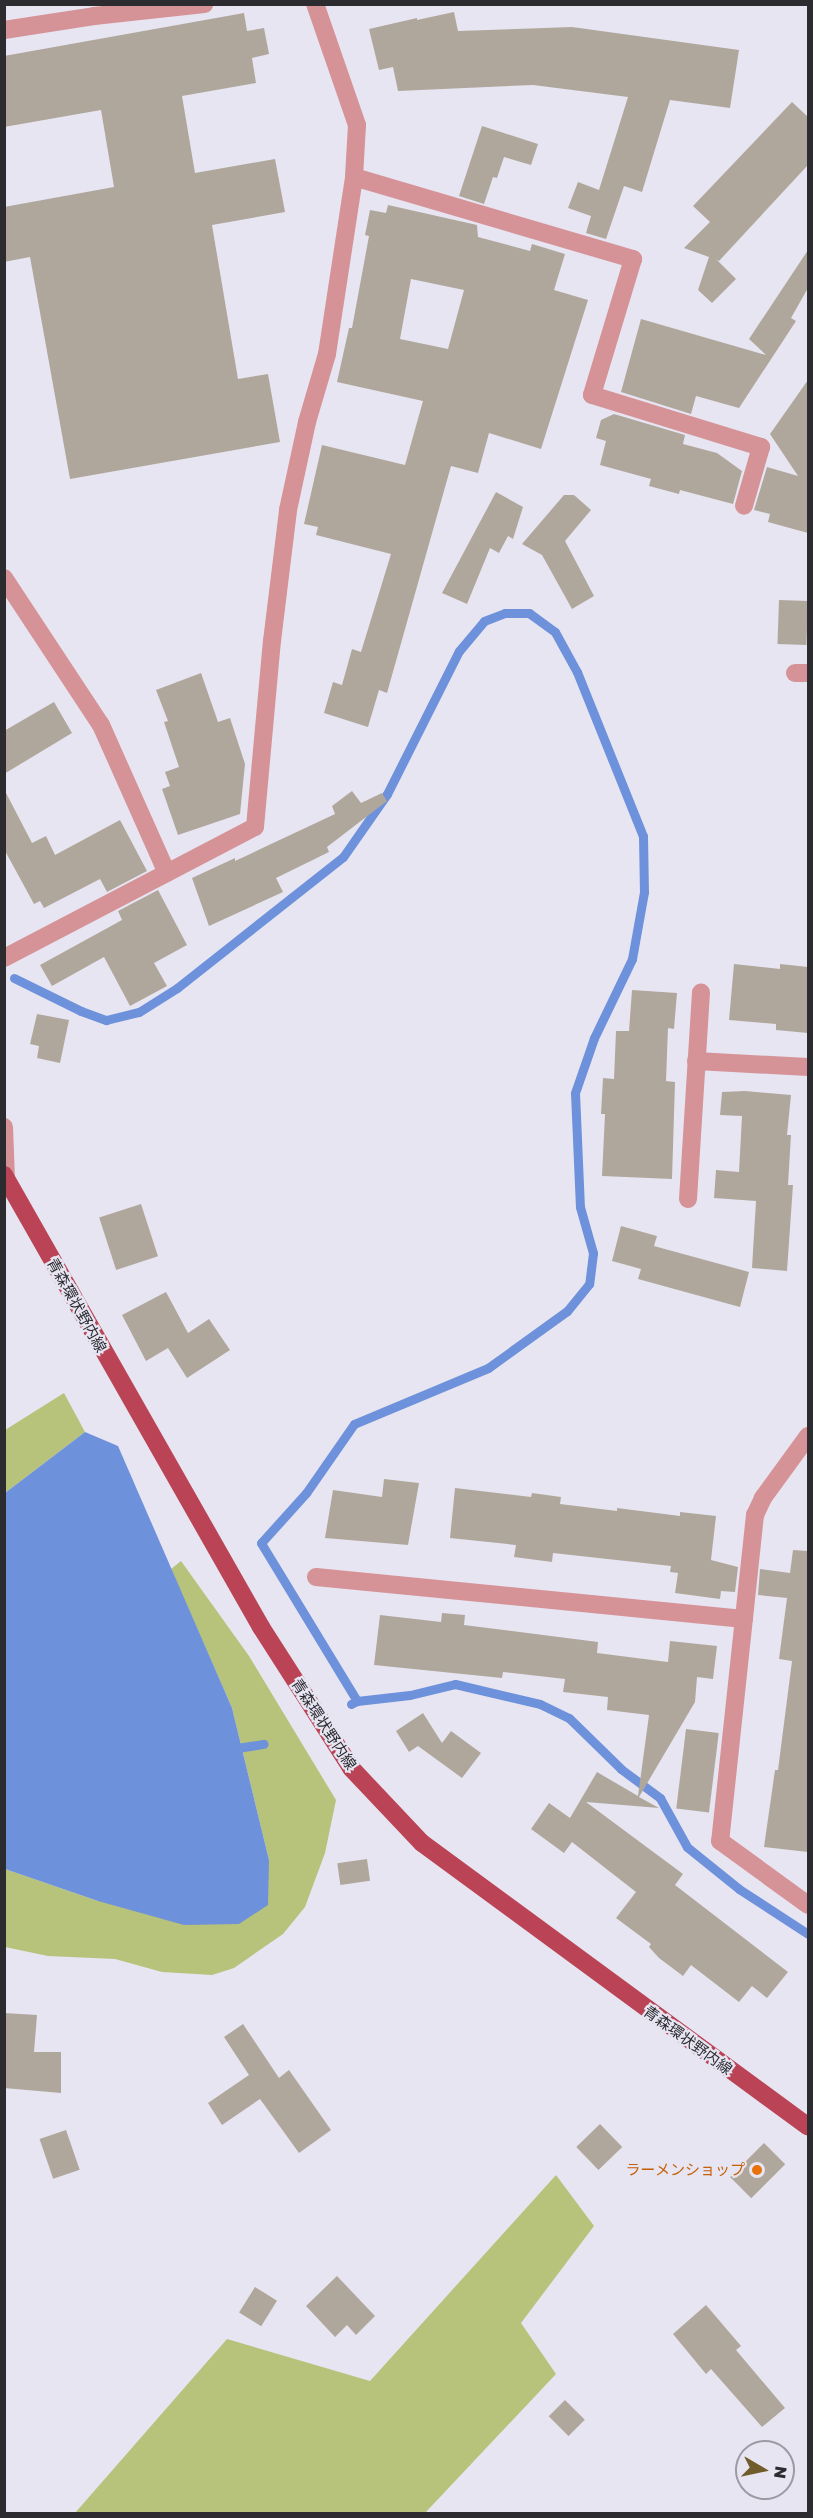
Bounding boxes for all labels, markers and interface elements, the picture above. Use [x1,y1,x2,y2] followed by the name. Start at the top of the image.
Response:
[44,1255,110,1355] street label: 青森環状野内線
[288,1675,360,1773] street label: 青森環状野内線
[640,2002,736,2078] street label: 青森環状野内線
[625,2161,745,2179] place label: ラーメンショップ
[750,2163,764,2177] marker: ラーメンショップ
[735,2440,795,2500] north arrow
[770,2465,792,2480] text: N

